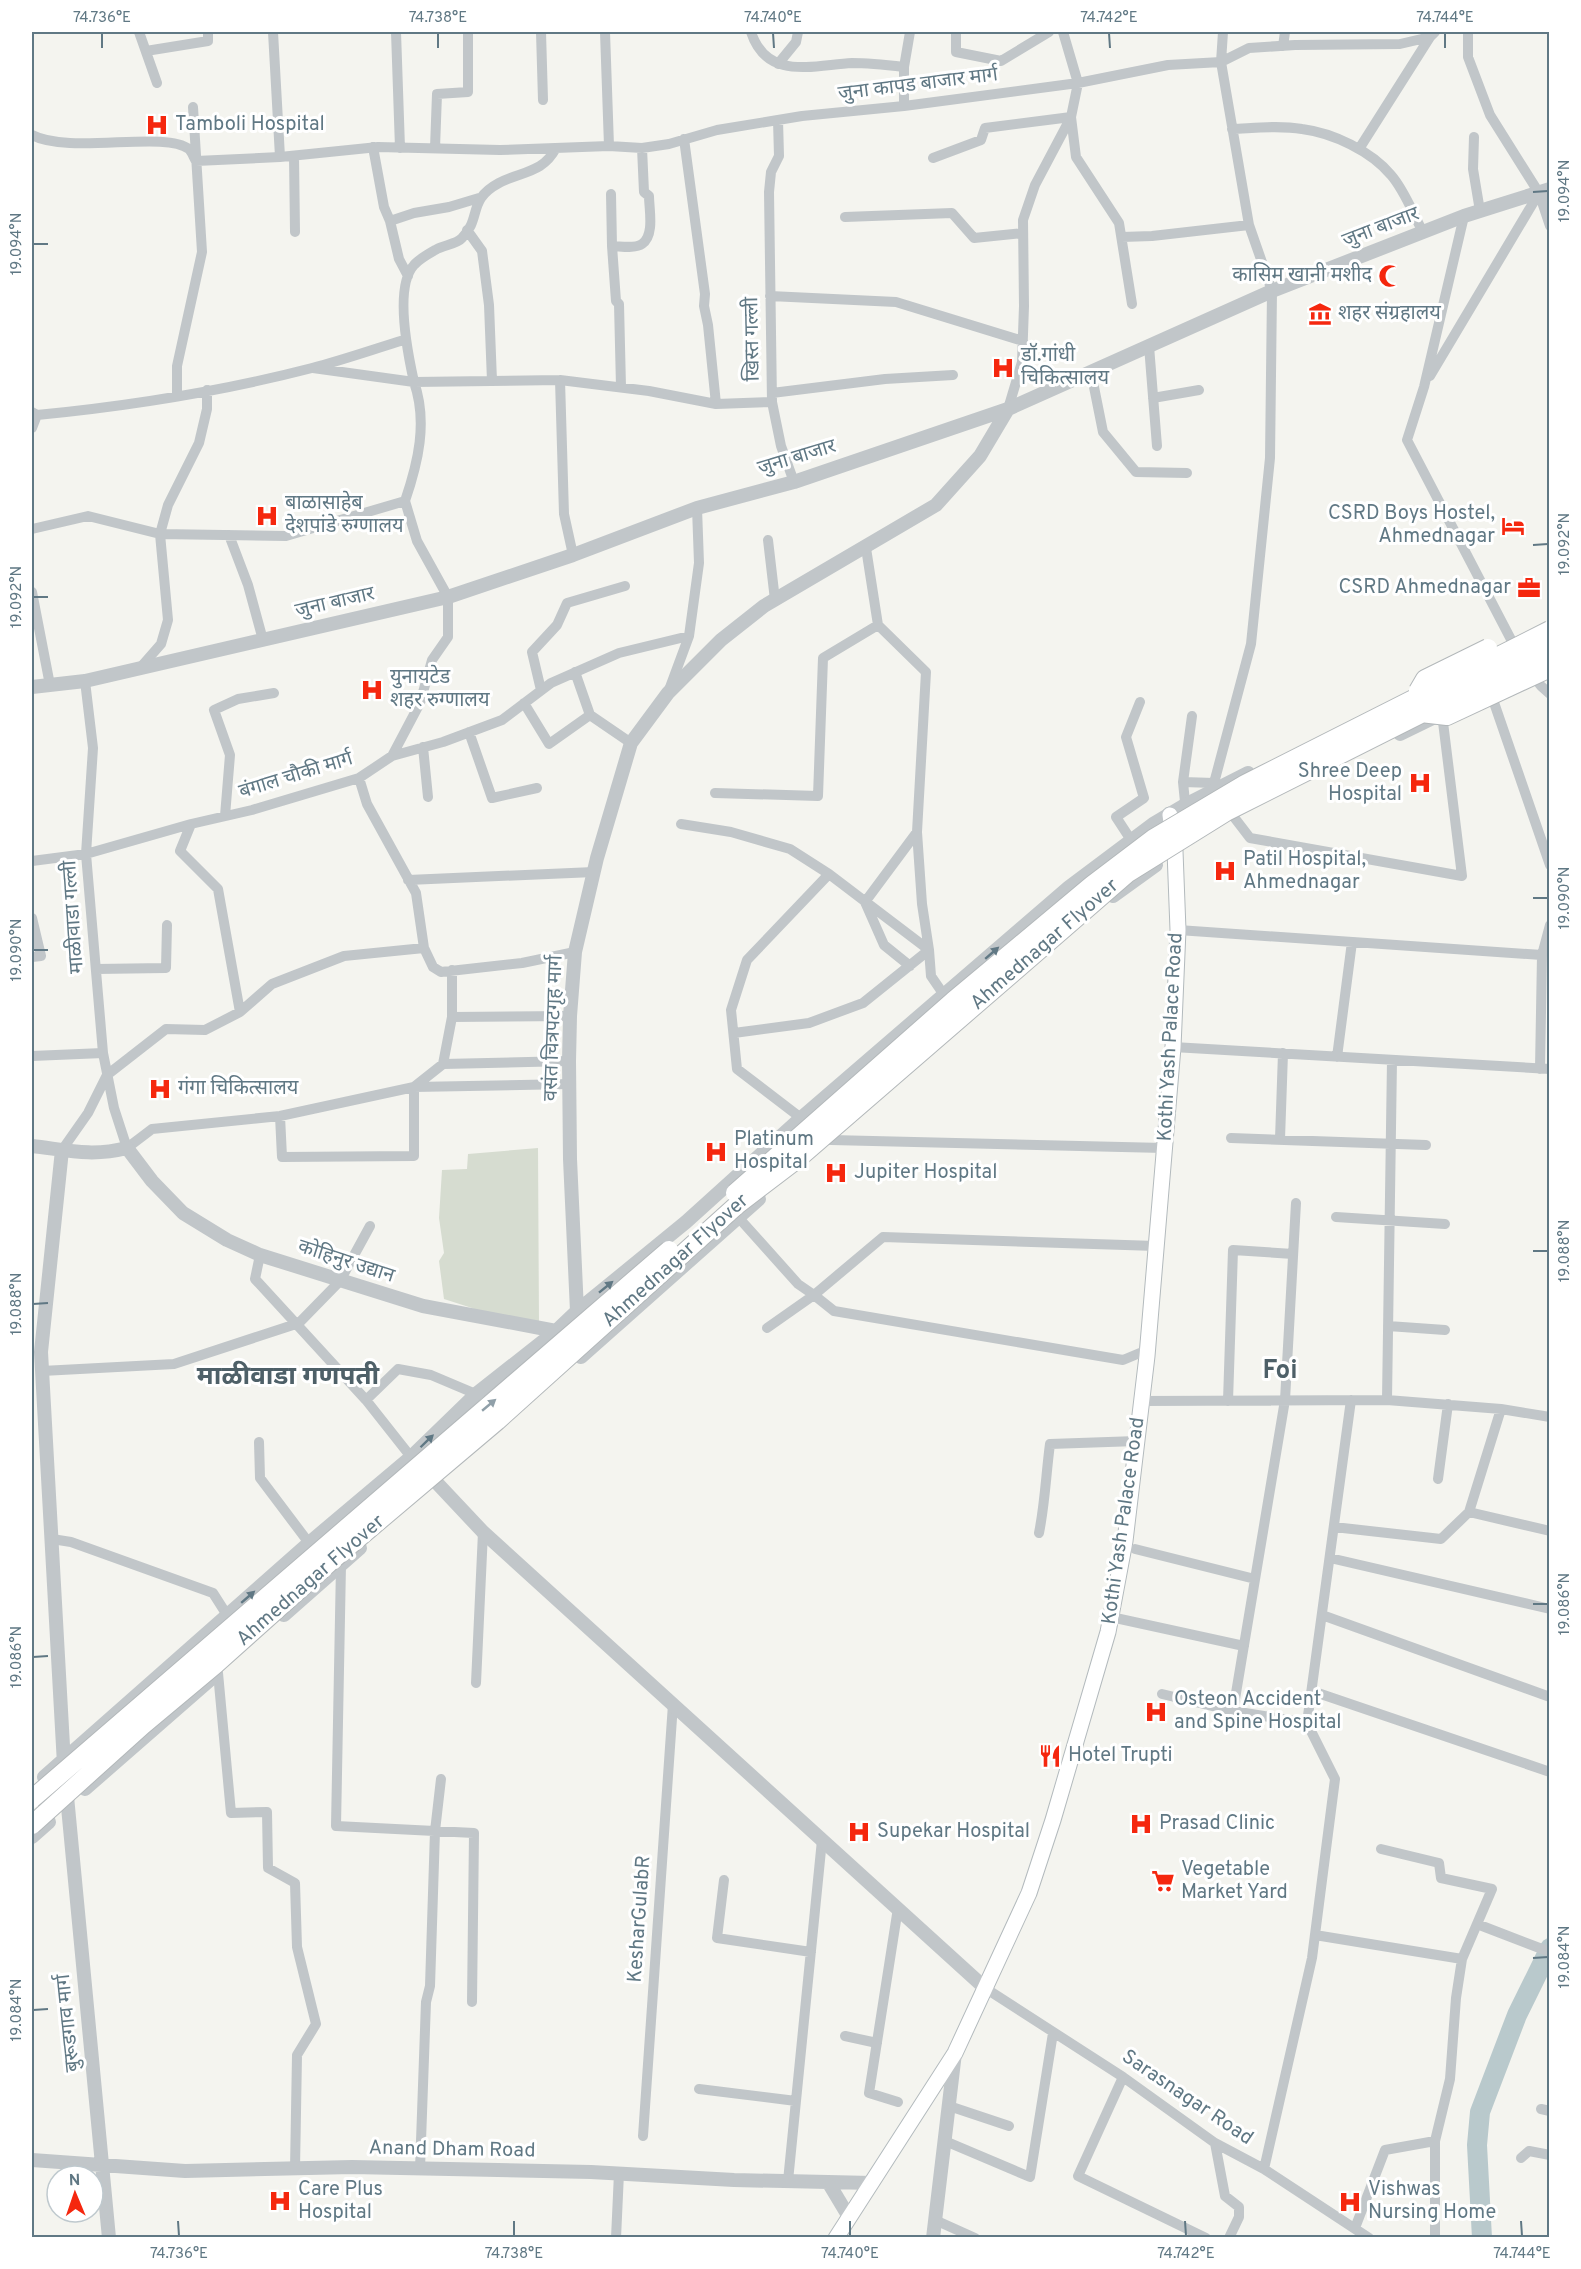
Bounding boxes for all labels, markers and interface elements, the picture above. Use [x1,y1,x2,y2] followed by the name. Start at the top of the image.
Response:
[73,9,131,28] text: 74.736°E
[409,9,467,28] text: 74.738°E
[744,9,802,28] text: 74.740°E
[1080,9,1138,28] text: 74.742°E
[1416,9,1474,28] text: 74.744°E
[837,62,1000,108] street label: जुना कापड बाजार मार्ग
[144,112,170,138] hospital icon: Tamboli Hospital
[175,112,325,138] place label: Tamboli Hospital
[1556,160,1575,222] text: 19.094°N
[1339,201,1424,255] street label: जुना बाजार
[8,213,27,275] text: 19.094°N
[1232,262,1372,289] place label: कासिम खानी मशीद
[1377,263,1403,289] mosque icon: कासिम खानी मशीद
[738,296,767,381] street label: खिस्त गल्ली
[1307,301,1333,327] museum icon: शहर संग्रहालय
[1338,301,1441,327] place label: शहर संग्रहालय
[1020,342,1109,392] place label: डॉ.गांधी चिकित्सालय
[990,355,1016,381] hospital icon: डॉ.गांधी चिकित्सालय
[755,434,840,482] street label: जुना बाजार
[285,490,404,540] place label: बाळासाहेब देशपांडे रुग्णालय
[1328,501,1495,550] place label: CSRD Boys Hostel, Ahmednagar
[254,503,280,529] hospital icon: बाळासाहेब देशपांडे रुग्णालय
[1500,513,1526,539] hotel icon: CSRD Boys Hostel, Ahmednagar
[1556,513,1575,575] text: 19.092°N
[8,566,27,628] text: 19.092°N
[1339,575,1511,601] place label: CSRD Ahmednagar
[1516,575,1542,601] office icon: CSRD Ahmednagar
[293,581,378,625] street label: जुना बाजार
[390,664,490,714] place label: युनायटेड शहर रुग्णालय
[359,677,385,703] hospital icon: युनायटेड शहर रुग्णालय
[236,745,357,806] street label: बंगाल चौकी मार्ग
[1298,759,1402,808] place label: Shree Deep Hospital
[1407,770,1433,796] hospital icon: Shree Deep Hospital
[1243,847,1366,896] place label: Patil Hospital, Ahmednagar
[1212,858,1238,884] hospital icon: Patil Hospital, Ahmednagar
[56,859,91,975] street label: माळीवाडा गल्ली
[1556,867,1575,929] text: 19.090°N
[965,873,1125,1017] street label: Ahmednagar Flyover
[8,919,27,981] text: 19.090°N
[1153,932,1189,1142] street label: Kothi Yash Palace Road
[984,947,999,960] one-way arrow
[537,954,570,1101] street label: वसंत चित्रपटगृह मार्ग
[178,1075,299,1102] place label: गंगा चिकित्सालय
[147,1076,173,1102] hospital icon: गंगा चिकित्सालय
[734,1127,814,1176] place label: Platinum Hospital
[703,1139,729,1165] hospital icon: Platinum Hospital
[823,1160,849,1186] hospital icon: Jupiter Hospital
[854,1160,997,1186] place label: Jupiter Hospital
[597,1188,755,1334] street label: Ahmednagar Flyover
[1556,1220,1575,1282] text: 19.088°N
[294,1233,399,1290] street label: कोहिनुर उद्यान
[8,1273,27,1335] text: 19.088°N
[599,1281,614,1293] one-way arrow
[1262,1355,1298,1388] district label: Foi
[197,1360,381,1394] district label: माळीवाडा गणपती
[481,1398,497,1411] one-way arrow
[1097,1416,1151,1626] street label: Kothi Yash Palace Road
[420,1435,434,1449] one-way arrow
[231,1509,391,1653] street label: Ahmednagar Flyover
[1556,1573,1575,1635] text: 19.086°N
[240,1591,255,1604] one-way arrow
[8,1626,27,1688] text: 19.086°N
[1174,1687,1342,1736] place label: Osteon Accident and Spine Hospital
[1143,1699,1169,1725] hospital icon: Osteon Accident and Spine Hospital
[1037,1743,1063,1769] restaurant icon: Hotel Trupti
[1068,1743,1173,1769] place label: Hotel Trupti
[1128,1811,1154,1837] hospital icon: Prasad Clinic
[1159,1811,1275,1837] place label: Prasad Clinic
[846,1819,872,1845] hospital icon: Supekar Hospital
[877,1819,1030,1845] place label: Supekar Hospital
[623,1855,657,1983] street label: KesharGulabR
[1181,1857,1288,1906] place label: Vegetable Market Yard
[1150,1868,1176,1894] supermarket icon: Vegetable Market Yard
[1556,1926,1575,1988] text: 19.084°N
[51,1972,87,2073] street label: बुरूडगाव मार्ग
[8,1979,27,2041] text: 19.084°N
[1116,2044,1258,2152] street label: Sarasnagar Road
[368,2136,536,2164] street label: Anand Dham Road
[45,2164,105,2224] north arrow
[68,2171,81,2191] text: N
[298,2177,383,2226] place label: Care Plus Hospital
[1368,2177,1496,2226] place label: Vishwas Nursing Home
[267,2188,293,2214] hospital icon: Care Plus Hospital
[1337,2189,1363,2215] hospital icon: Vishwas Nursing Home
[150,2245,208,2264] text: 74.736°E
[485,2245,543,2264] text: 74.738°E
[821,2245,879,2264] text: 74.740°E
[1157,2245,1215,2264] text: 74.742°E
[1493,2245,1551,2264] text: 74.744°E

